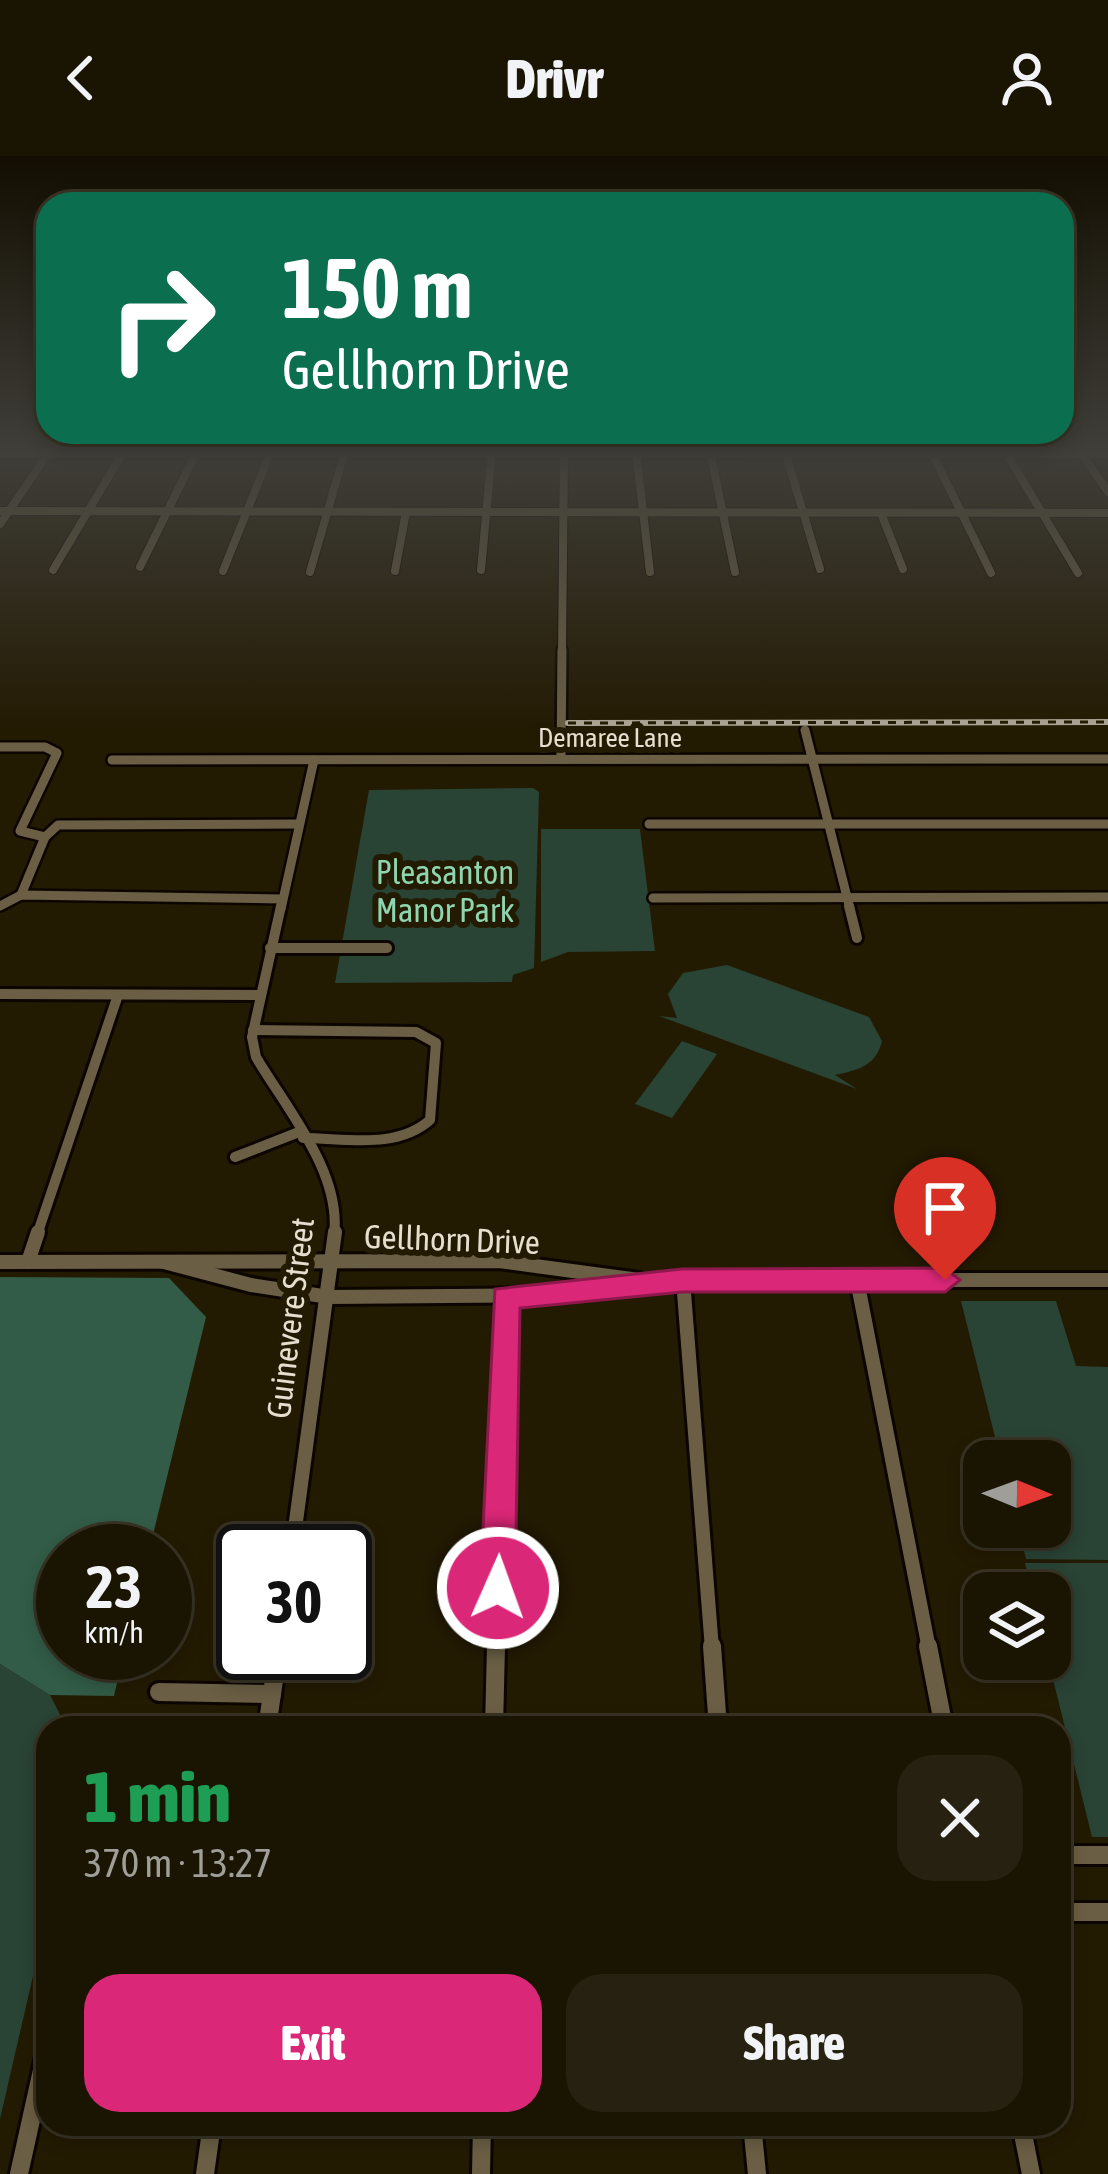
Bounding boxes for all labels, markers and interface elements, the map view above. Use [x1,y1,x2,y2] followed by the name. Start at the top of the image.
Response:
[48,45,114,111] icon: back
[994,45,1060,111] icon: person
[506,48,602,109] text: Drivr
[84,240,240,396] icon: right
[282,240,472,336] text: 150 m
[282,339,570,400] text: Gellhorn Drive
[538,722,682,753] street label: Demaree Lane
[376,853,514,929] park label: Pleasanton Manor Park
[894,1157,996,1280] pin
[912,1175,978,1241] icon: arrive
[259,1216,321,1420] street label: Guinevere Street
[363,1217,541,1261] street label: Gellhorn Drive
[963,1440,1071,1548] north arrow
[963,1440,1071,1680] map controls
[216,1524,372,1680] speed limit sign: 30
[435,1525,561,1651] position arrow
[86,1552,142,1621] text: 23
[963,1572,1071,1680] button: layers
[84,1615,144,1649] text: km/h
[84,1755,231,1837] text: 1 min
[897,1755,1023,1881] button: close
[84,1841,272,1885] text: 370 m · 13:27
[84,1974,542,2112] button: Exit
[566,1974,1023,2112] button: Share

